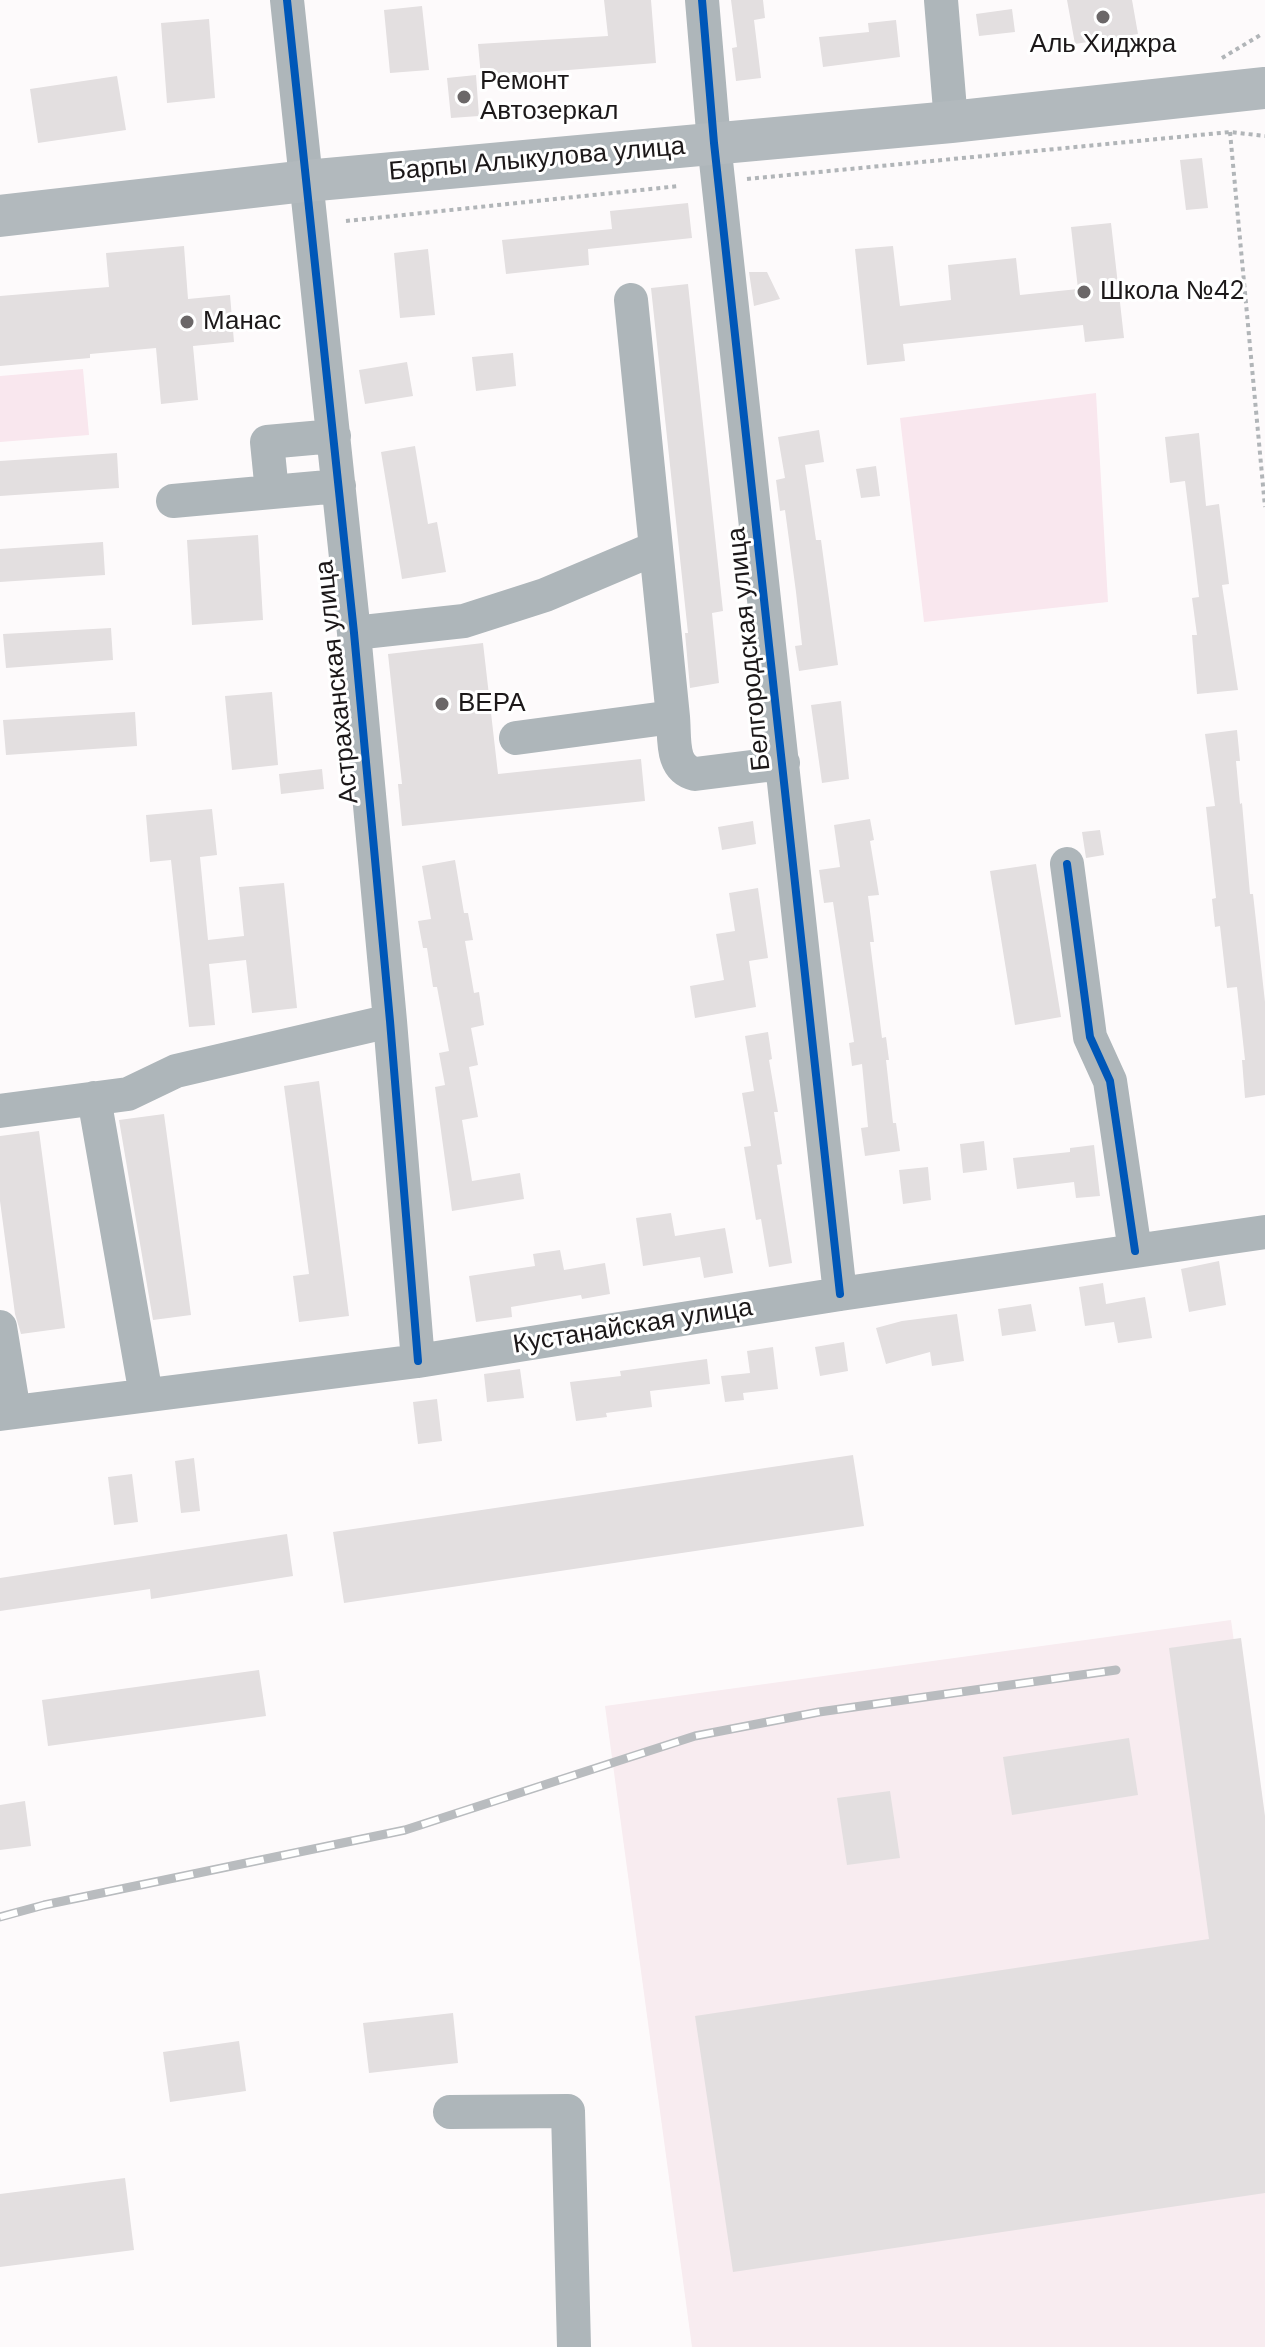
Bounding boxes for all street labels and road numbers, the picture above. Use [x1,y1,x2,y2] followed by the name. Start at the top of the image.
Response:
[388,132,686,188] street label: Барпы Алыкулова улица
[722,526,778,772] street label: Белгородская улица
[310,559,366,805] street label: Астраханская улица
[511,1293,755,1361] street label: Кустанайская улица

